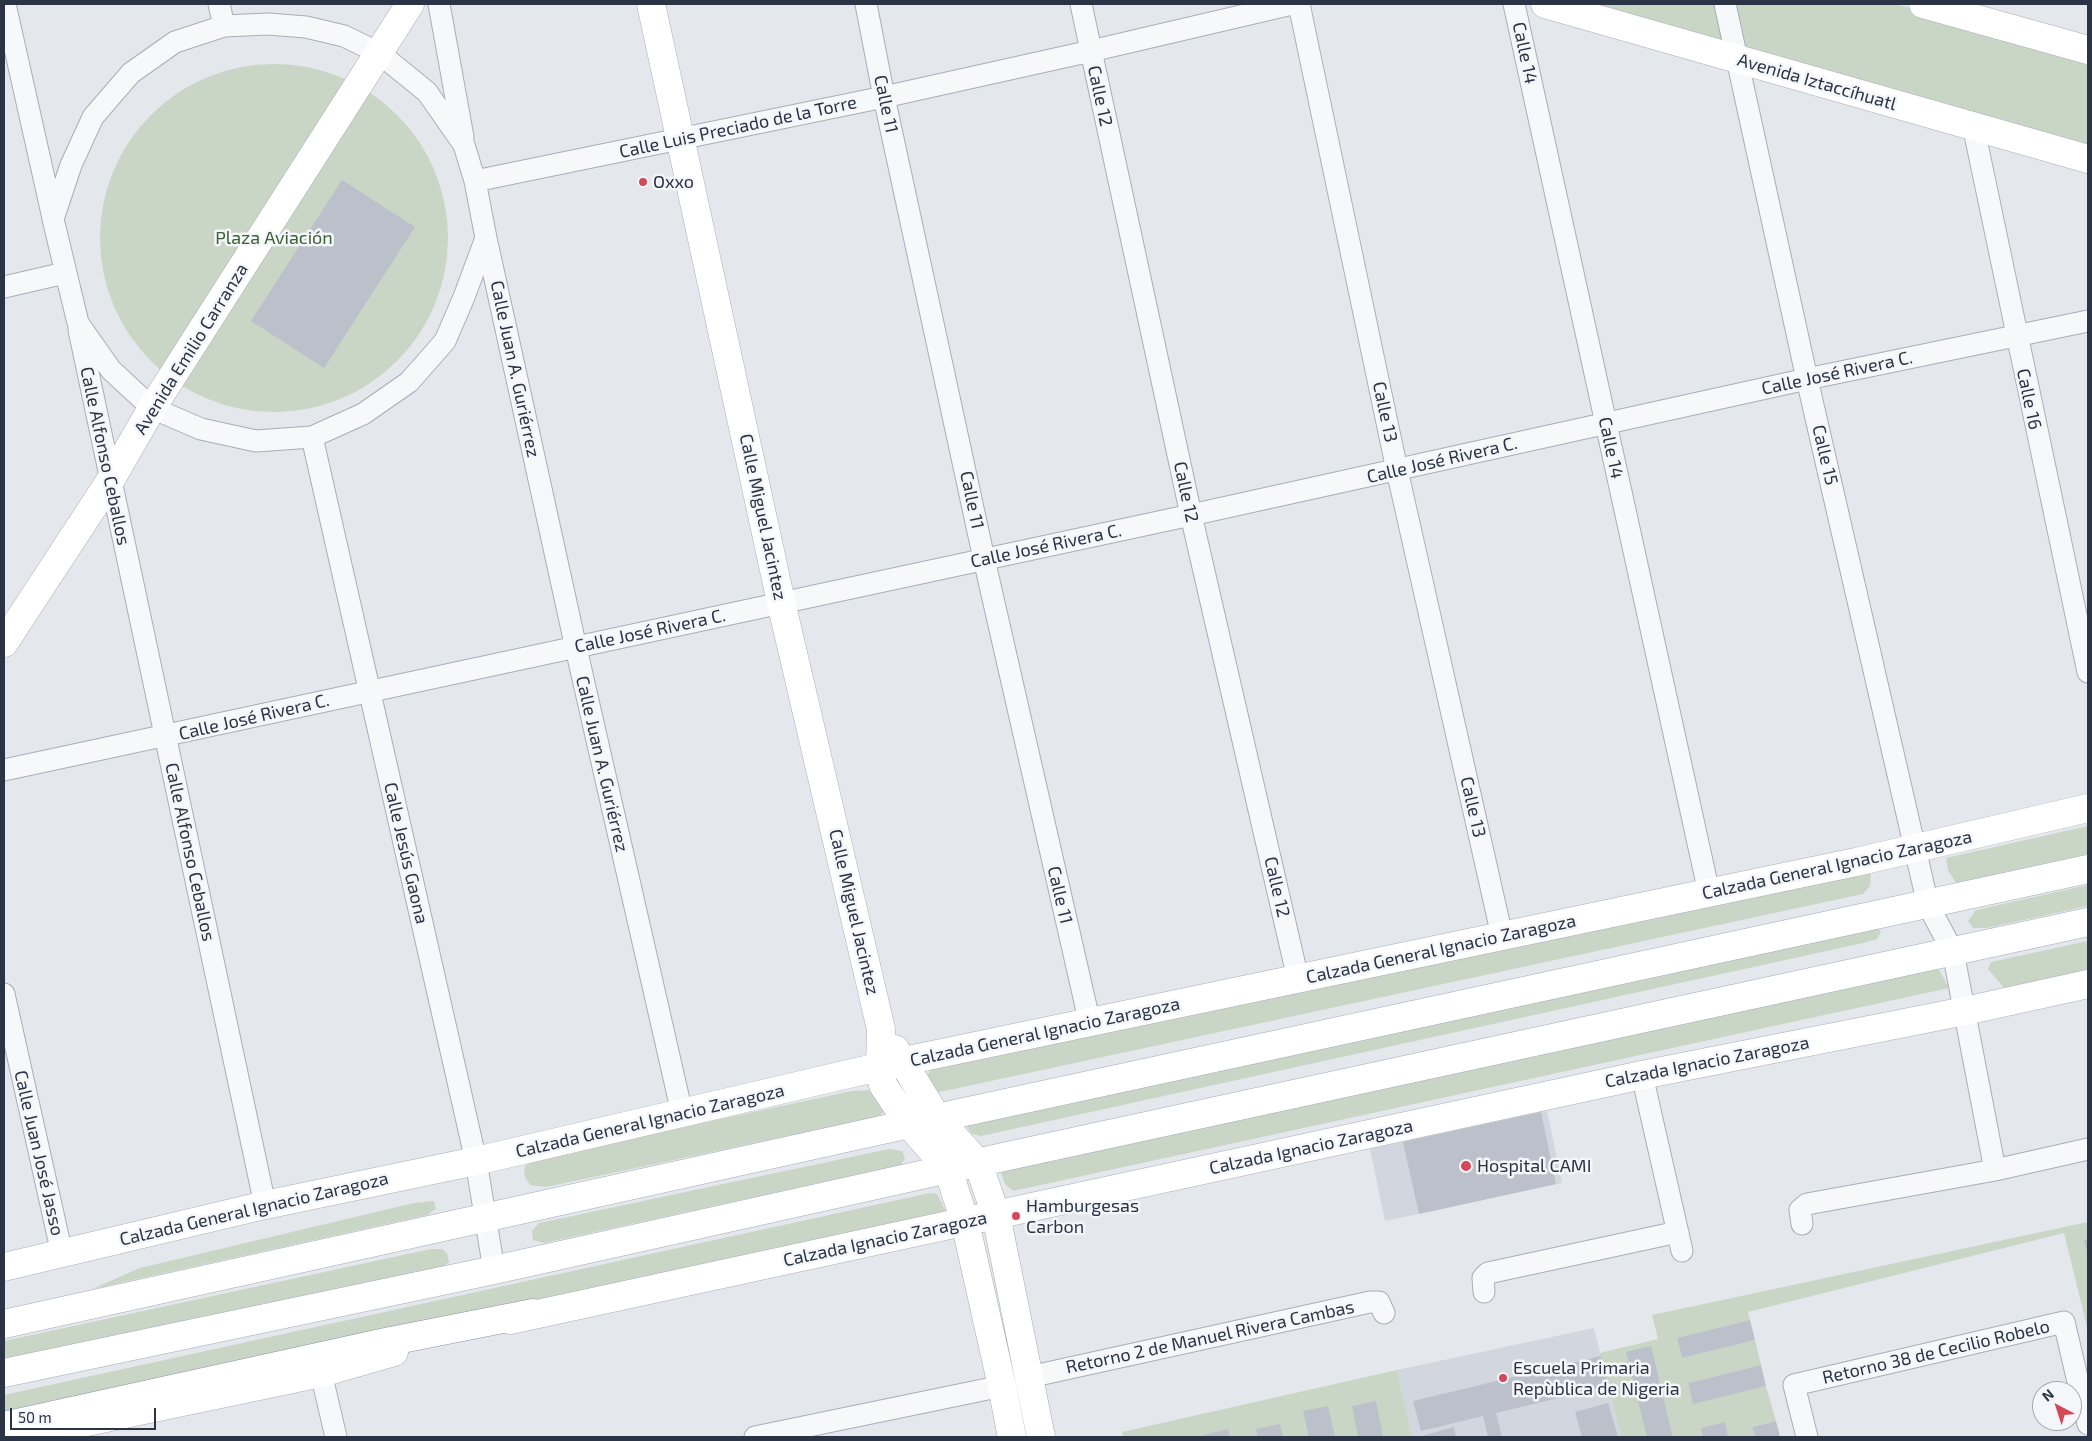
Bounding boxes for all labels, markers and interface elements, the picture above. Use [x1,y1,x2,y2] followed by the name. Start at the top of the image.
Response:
[1508,20,1542,86] street label: Calle 14
[1735,49,1899,115] street label: Avenida Iztaccíhuatl
[1083,64,1117,128] street label: Calle 12
[869,73,903,135] street label: Calle 11
[617,91,859,163] street label: Calle Luis Preciado de la Torre
[653,171,694,193] place label: Oxxo
[637,176,649,188] marker: Oxxo
[215,227,333,249] park label: Plaza Aviación
[130,260,252,438] street label: Avenida Emilio Carranza
[486,278,544,460] street label: Calle Juan A. Guriérrez
[1760,346,1914,400] street label: Calle José Rivera C.
[76,365,134,547] street label: Calle Alfonso Ceballos
[2012,366,2046,432] street label: Calle 16
[1368,380,1402,444] street label: Calle 13
[1594,415,1628,481] street label: Calle 14
[1808,423,1842,487] street label: Calle 15
[735,432,791,602] street label: Calle Miguel Jacintez
[1365,432,1519,488] street label: Calle José Rivera C.
[1169,460,1203,524] street label: Calle 12
[955,469,989,531] street label: Calle 11
[969,519,1123,573] street label: Calle José Rivera C.
[573,604,727,658] street label: Calle José Rivera C.
[571,674,633,854] street label: Calle Juan A. Guriérrez
[177,689,331,745] street label: Calle José Rivera C.
[161,761,219,943] street label: Calle Alfonso Ceballos
[1456,775,1490,839] street label: Calle 13
[379,780,433,926] street label: Calle Jesús Gaona
[1700,826,1974,904] street label: Calzada General Ignacio Zaragoza
[824,827,884,997] street label: Calle Miguel Jacintez
[1260,854,1294,920] street label: Calle 12
[1043,864,1077,926] street label: Calle 11
[1304,910,1578,988] street label: Calzada General Ignacio Zaragoza
[908,993,1182,1071] street label: Calzada General Ignacio Zaragoza
[1603,1032,1811,1092] street label: Calzada Ignacio Zaragoza
[9,1068,69,1238] street label: Calle Juan José Jasso
[513,1080,787,1162] street label: Calzada General Ignacio Zaragoza
[1207,1115,1415,1179] street label: Calzada Ignacio Zaragoza
[1477,1155,1591,1177] place label: Hospital CAMI
[1459,1159,1473,1173] marker: Hospital CAMI
[117,1168,391,1250] street label: Calzada General Ignacio Zaragoza
[1026,1195,1139,1238] place label: Hamburgesas Carbon
[781,1207,989,1271] street label: Calzada Ignacio Zaragoza
[1010,1210,1022,1222] marker: Hamburgesas Carbon
[1064,1296,1356,1378] street label: Retorno 2 de Manuel Rivera Cambas
[1820,1315,2052,1389] street label: Retorno 38 de Cecilio Robelo
[1513,1357,1680,1400] place label: Escuela Primaria Repùblica de Nigeria
[1497,1372,1509,1384] marker: Escuela Primaria Repùblica de Nigeria
[2032,1381,2082,1431] north arrow
[2038,1385,2057,1405] text: N
[12,1398,159,1430] scale bar
[18,1408,52,1426] text: 50 m

